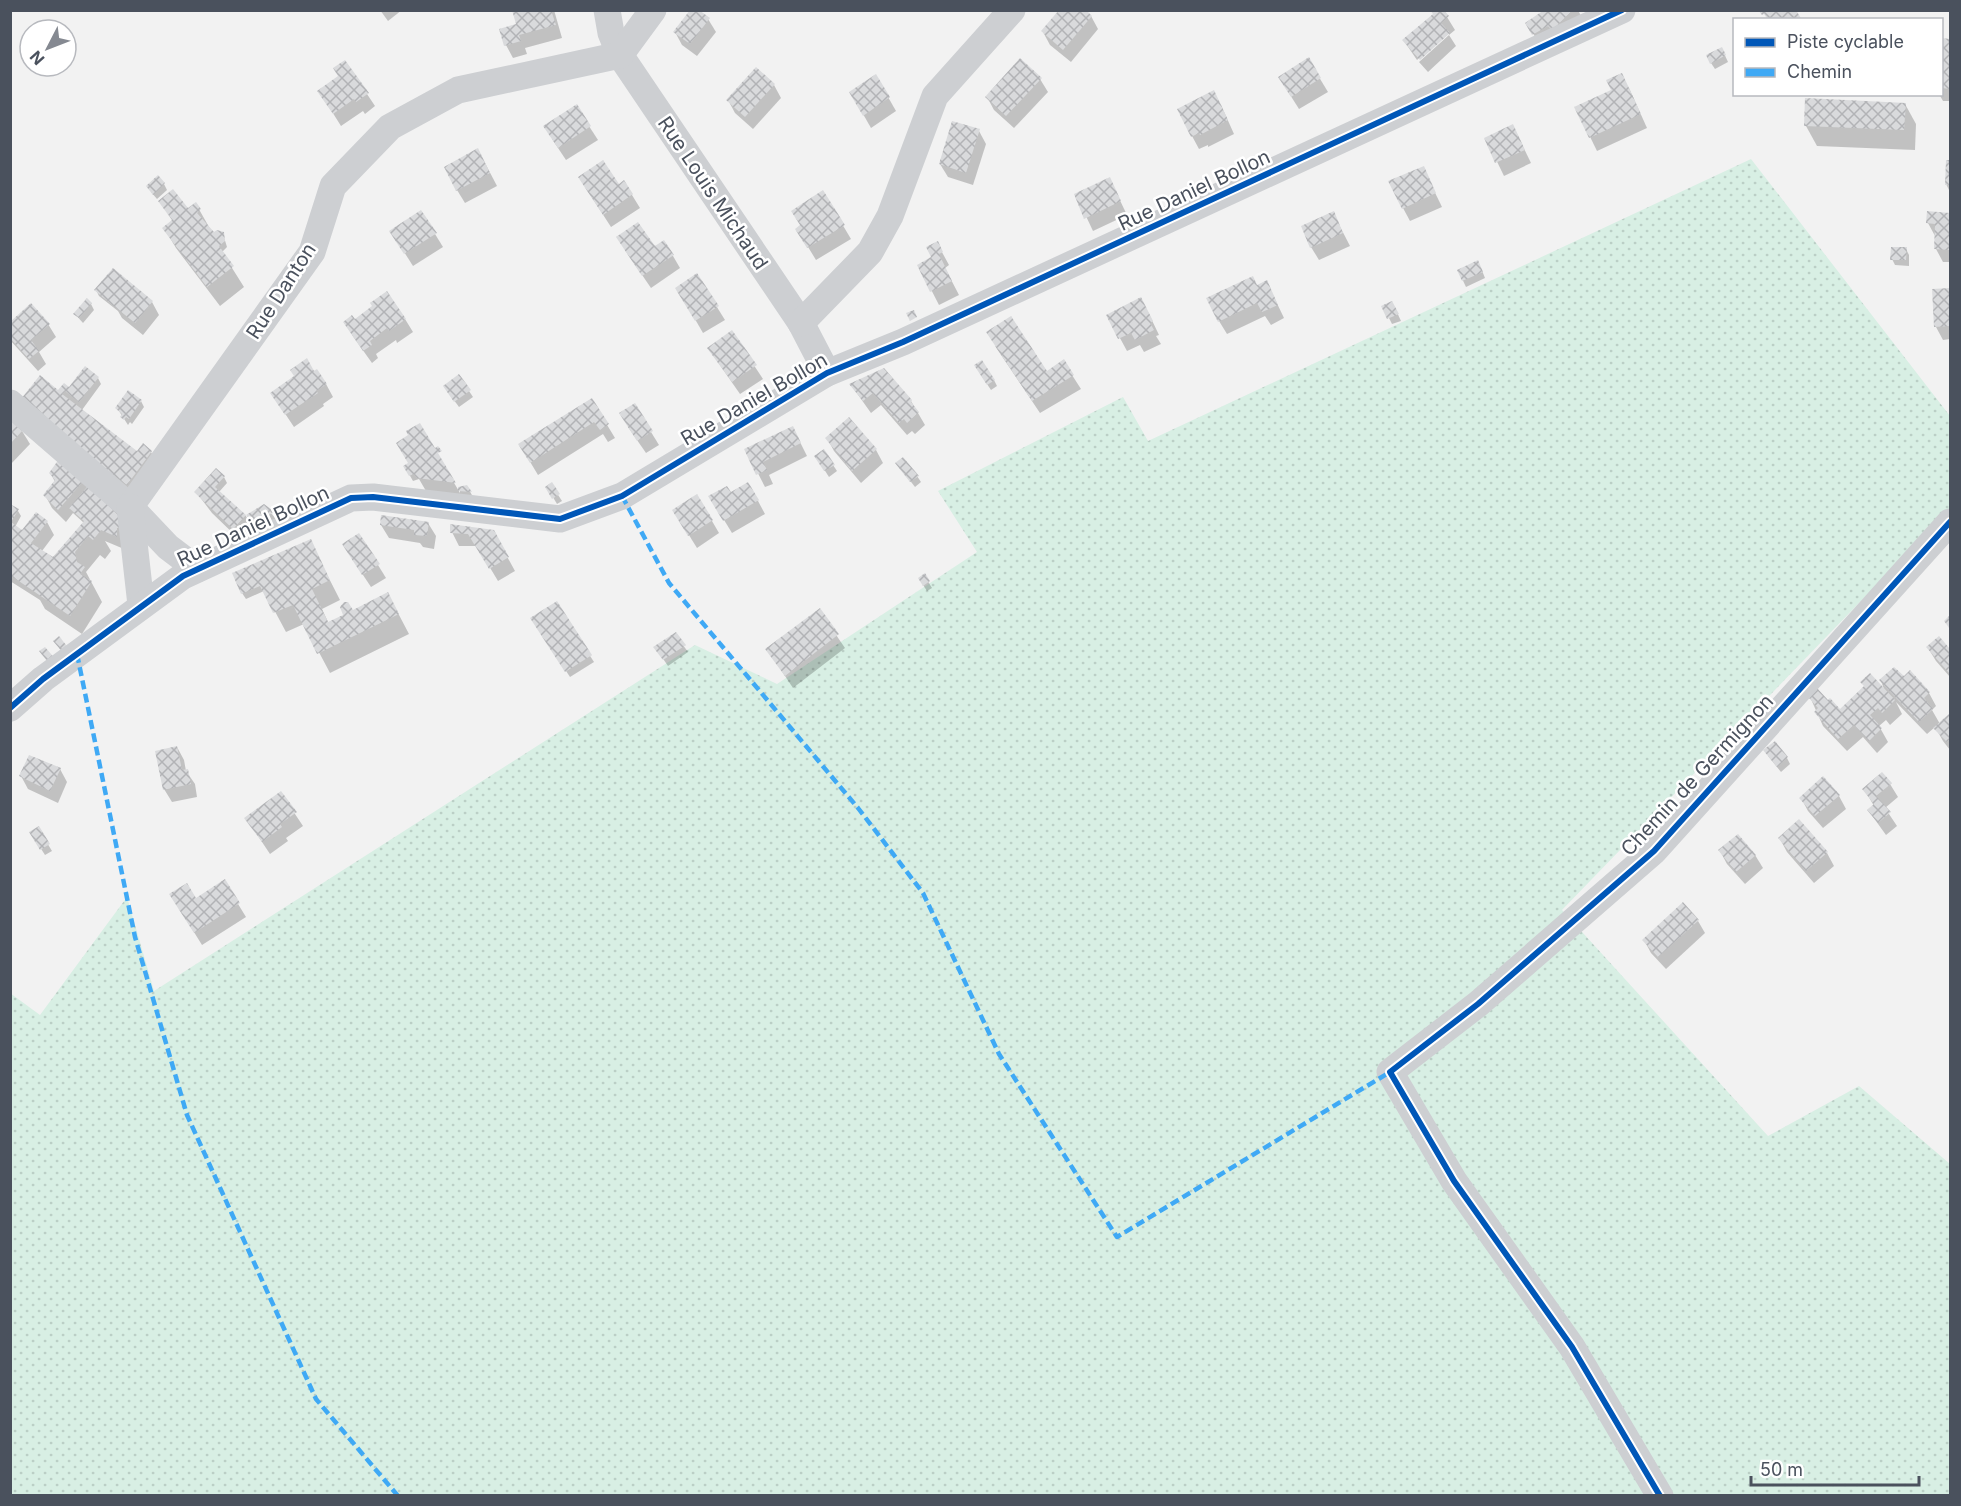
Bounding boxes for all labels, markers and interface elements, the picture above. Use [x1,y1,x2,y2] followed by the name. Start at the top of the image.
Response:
[18,18,78,78] north arrow
[1733,18,1943,96] legend
[1787,31,1904,52] text: Piste cyclable
[25,47,48,69] text: N
[1787,61,1852,82] text: Chemin
[653,112,773,274] street label: Rue Louis Michaud
[1114,144,1274,236] street label: Rue Daniel Bollon
[241,238,321,344] street label: Rue Danton
[677,347,831,451] street label: Rue Daniel Bollon
[173,480,333,572] street label: Rue Daniel Bollon
[1616,689,1778,861] street label: Chemin de Germignon
[1751,1449,1919,1487] scale bar
[1760,1459,1803,1480] text: 50 m

